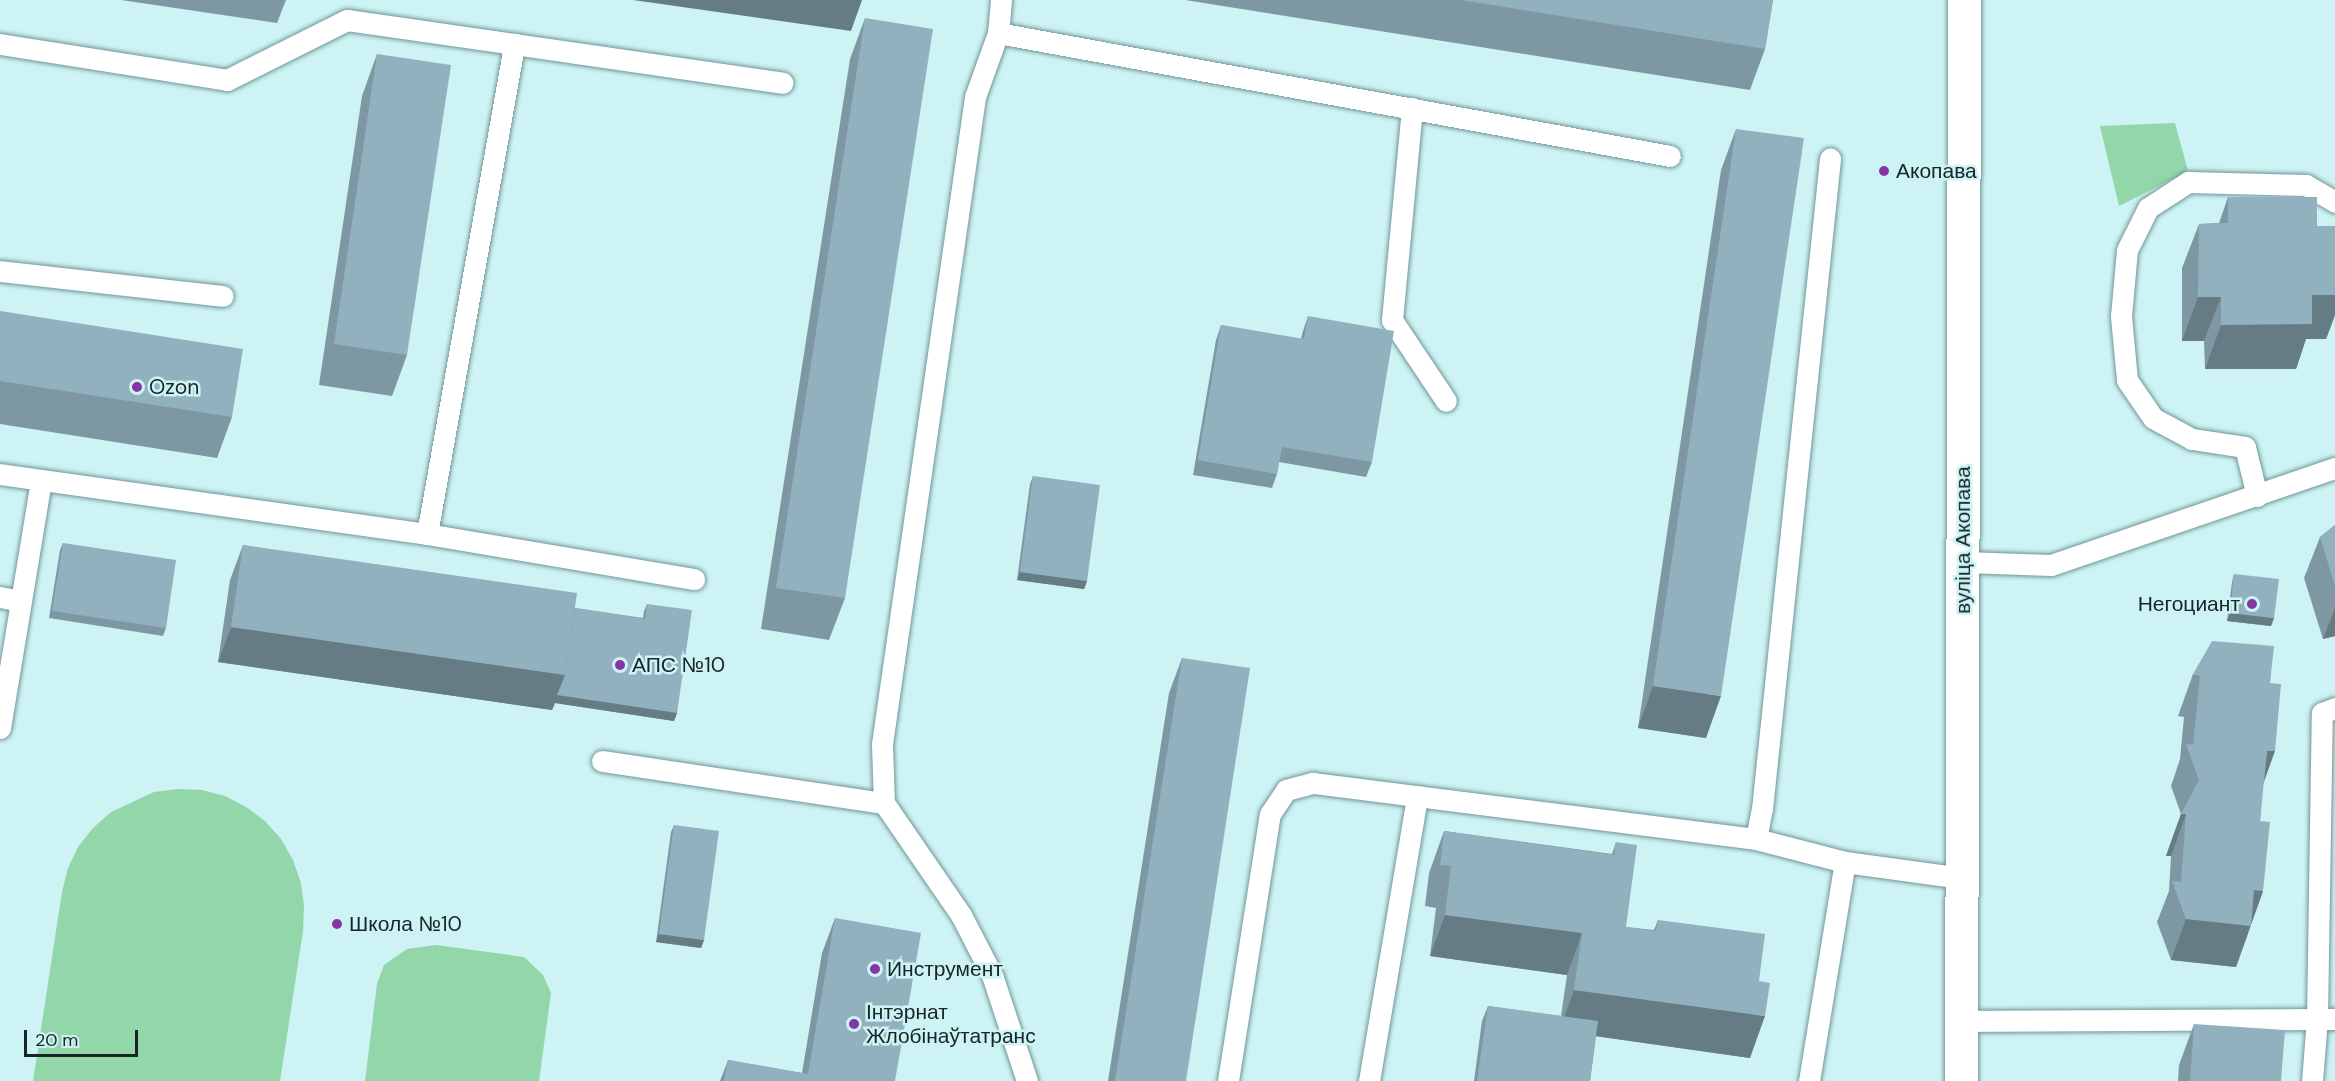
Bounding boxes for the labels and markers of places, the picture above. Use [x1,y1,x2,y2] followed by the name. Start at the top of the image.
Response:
[1896,158,1977,184] place label: Акопава
[1877,164,1891,178] marker: Акопава
[149,374,199,400] place label: Ozon
[130,380,144,394] marker: Ozon
[2138,591,2240,617] place label: Негоциант
[2245,597,2259,611] marker: Негоциант
[632,652,725,678] place label: АПС №10
[613,658,627,672] marker: АПС №10
[349,911,462,937] place label: Школа №10
[330,917,344,931] marker: Школа №10
[887,956,1003,982] place label: Инструмент
[868,962,882,976] marker: Инструмент
[866,999,1036,1049] place label: Інтэрнат Жлобінаўтатранс
[847,1017,861,1031] marker: Інтэрнат Жлобінаўтатранс

